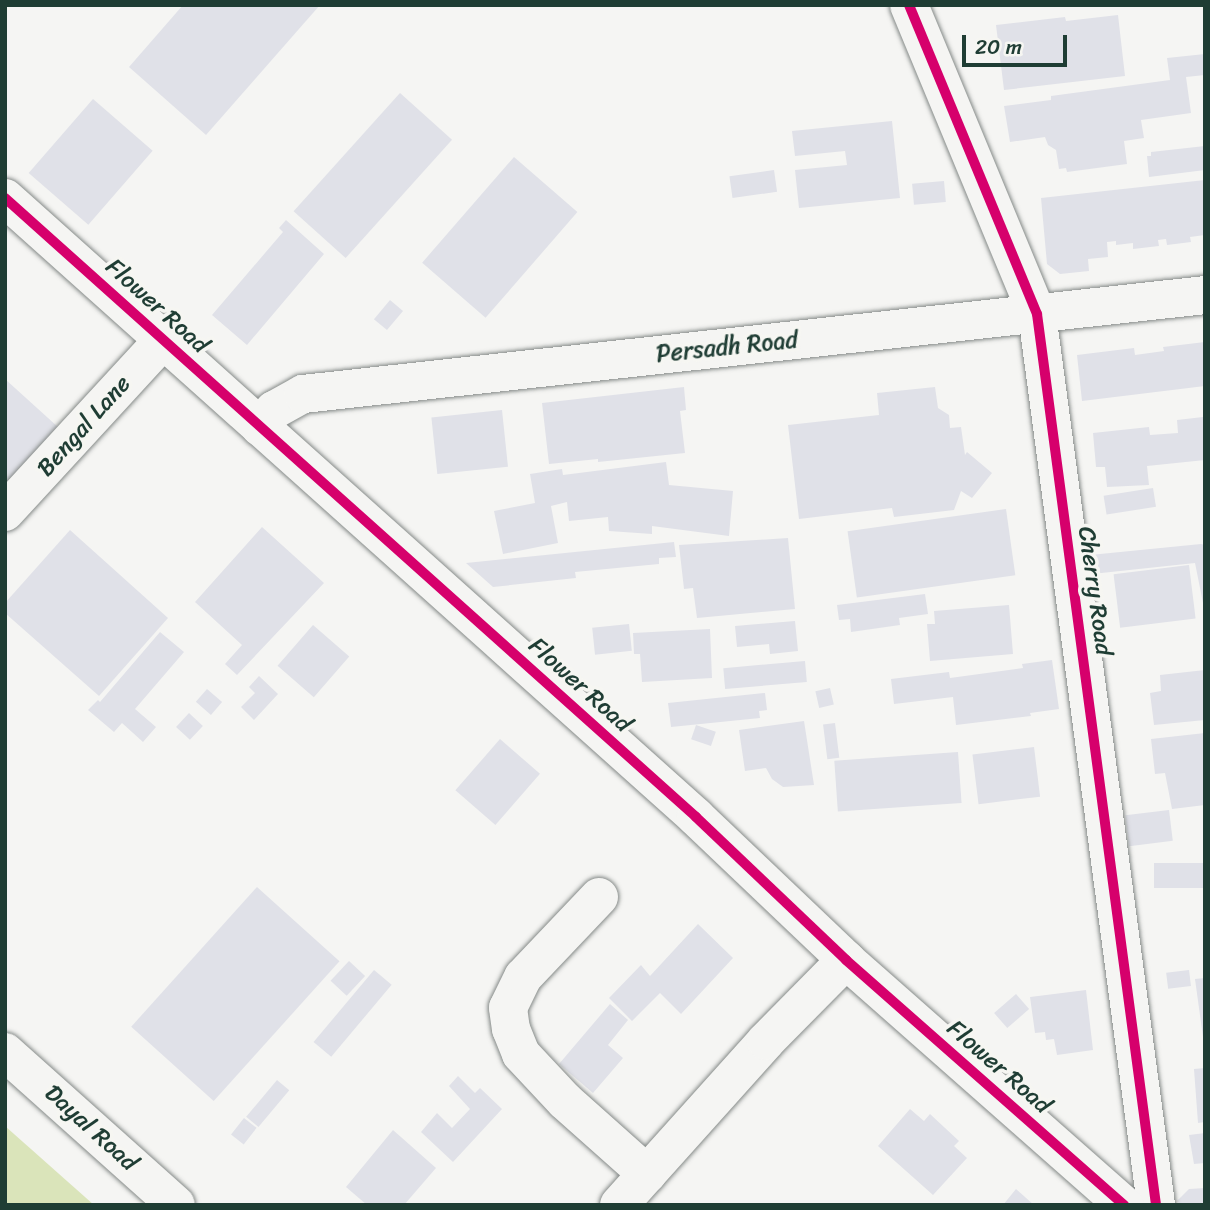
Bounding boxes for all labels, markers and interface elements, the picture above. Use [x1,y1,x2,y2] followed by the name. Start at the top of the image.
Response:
[965,21,1070,65] scale bar
[975,28,1022,66] text: 20 m
[100,252,214,360] street label: Flower Road
[655,325,799,369] street label: Persadh Road
[31,370,137,482] street label: Bengal Lane
[1072,525,1118,657] street label: Cherry Road
[523,631,637,739] street label: Flower Road
[941,1014,1057,1120] street label: Flower Road
[38,1079,144,1177] street label: Dayal Road

